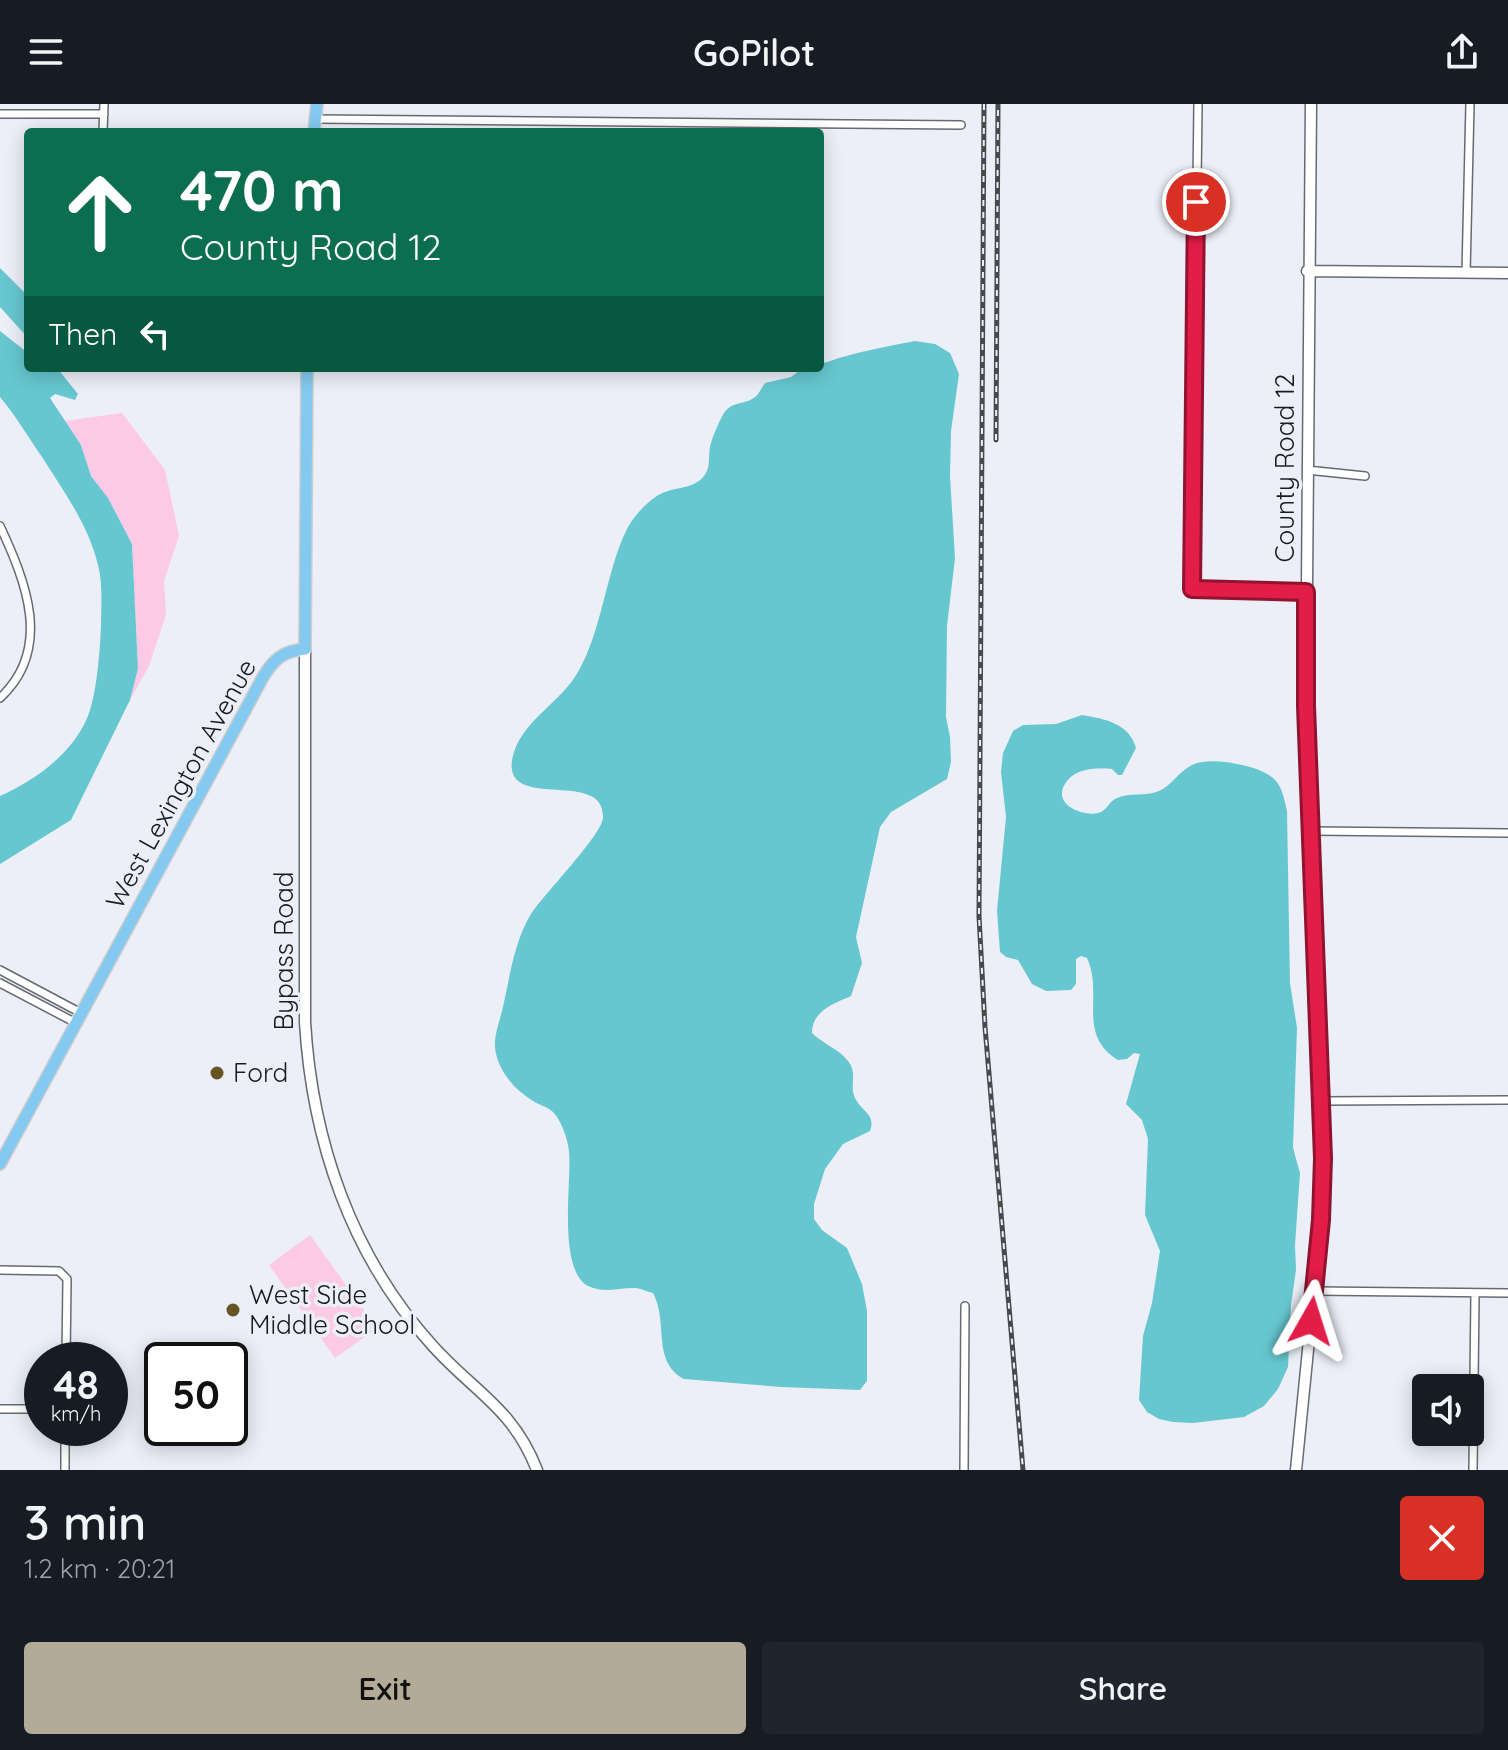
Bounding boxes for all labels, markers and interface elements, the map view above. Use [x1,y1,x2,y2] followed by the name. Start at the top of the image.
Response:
[24,30,68,74] icon: menu
[693,30,815,75] text: GoPilot
[1440,30,1484,74] icon: share
[180,155,344,225] text: 470 m
[48,160,152,264] icon: ahead
[1162,168,1230,236] pin
[1174,180,1218,224] icon: arrive
[180,224,441,269] text: County Road 12
[133,312,177,356] icon: left
[48,315,117,353] text: Then
[1268,374,1301,562] street label: County Road 12
[98,653,263,915] street label: West Lexington Avenue
[267,871,300,1031] street label: Bypass Road
[233,1056,288,1089] place label: Ford
[208,1064,226,1082] marker: Ford
[249,1278,415,1341] place label: West Side Middle School
[1269,1279,1353,1363] position arrow
[224,1301,242,1319] marker: West Side Middle School
[144,1342,248,1446] speed limit sign: 50
[53,1359,99,1409] text: 48
[1412,1374,1484,1446] map controls
[1412,1374,1484,1446] button: sound
[51,1401,101,1426] text: km/h
[24,1492,146,1552] text: 3 min
[1400,1496,1484,1580] button: close
[24,1552,175,1585] text: 1.2 km · 20:21
[24,1642,746,1734] button: Exit
[762,1642,1484,1734] button: Share

